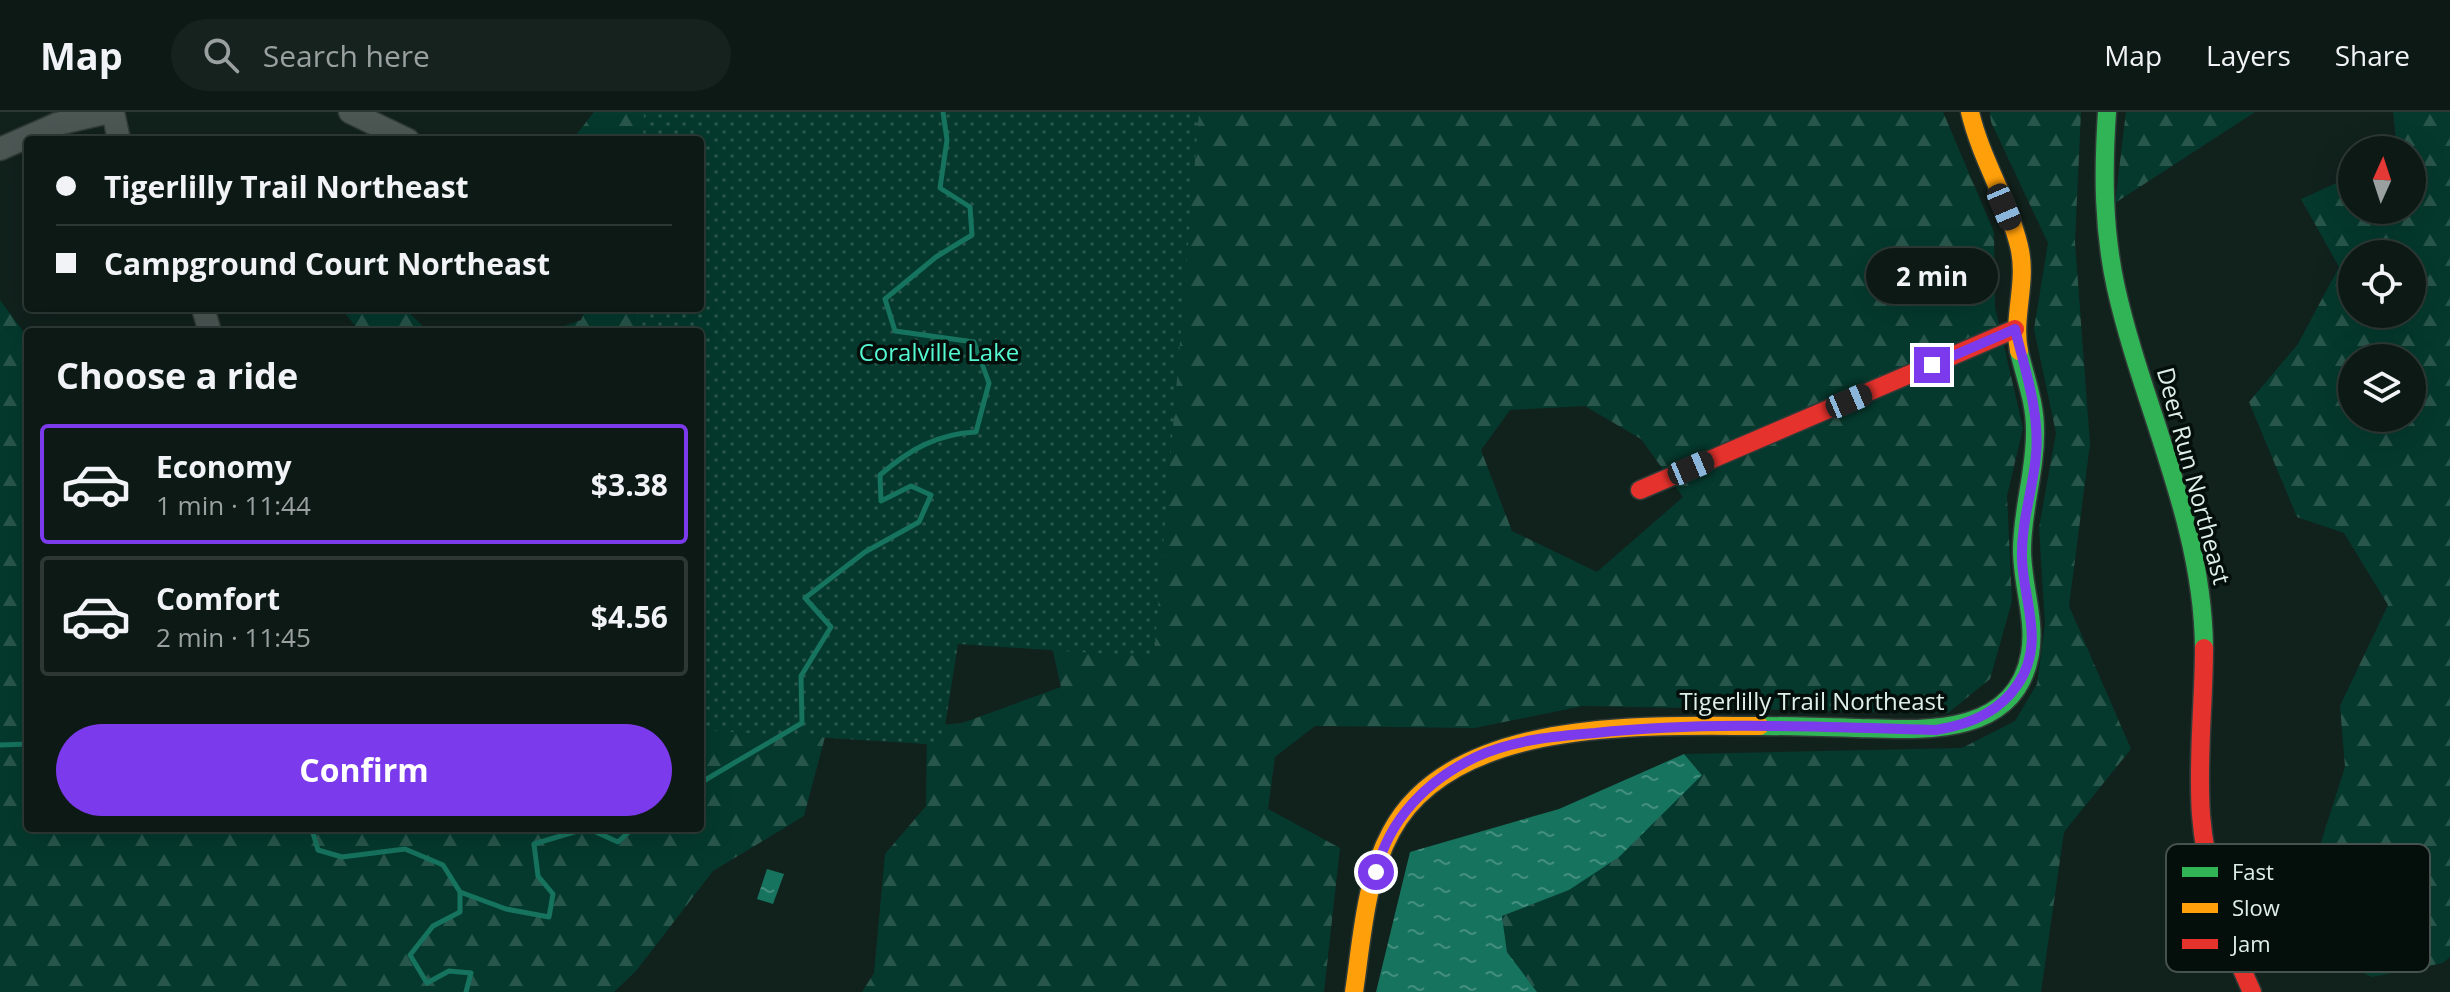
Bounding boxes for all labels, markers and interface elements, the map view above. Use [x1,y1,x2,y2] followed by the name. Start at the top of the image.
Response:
[171,19,731,91] search box
[40,29,123,81] text: Map
[199,33,243,77] icon: search
[263,35,430,76] text: Search here
[2104,36,2162,74] text: Map
[2206,36,2291,74] text: Layers
[2335,36,2410,74] text: Share
[2338,136,2426,224] north arrow
[2338,136,2426,432] map controls
[104,166,469,207] text: Tigerlilly Trail Northeast
[1984,180,2024,234] car
[2338,240,2426,328] button: locate
[104,243,550,284] text: Campground Court Northeast
[1866,249,1998,305] callout: 2 min
[1896,258,1968,294] text: 2 min
[859,335,1019,368] park label: Coralville Lake
[2338,344,2426,432] button: layers
[1914,347,1950,383] route end
[56,351,298,400] text: Choose a ride
[2150,363,2239,588] street label: Deer Run Northeast
[1822,381,1876,421] car
[156,446,292,487] text: Economy
[60,448,132,520] icon: car
[1664,448,1718,488] car
[591,464,668,505] text: $3.38
[156,487,311,523] text: 1 min · 11:44
[156,578,280,619] text: Comfort
[60,580,132,652] icon: car
[591,596,668,637] text: $4.56
[156,619,311,655] text: 2 min · 11:45
[1679,684,1945,717] street label: Tigerlilly Trail Northeast
[56,724,672,816] button: Confirm
[2166,844,2430,972] legend
[1358,854,1394,890] route start
[2232,856,2274,886] text: Fast
[2232,892,2280,922] text: Slow
[2230,928,2271,958] text: Jam

